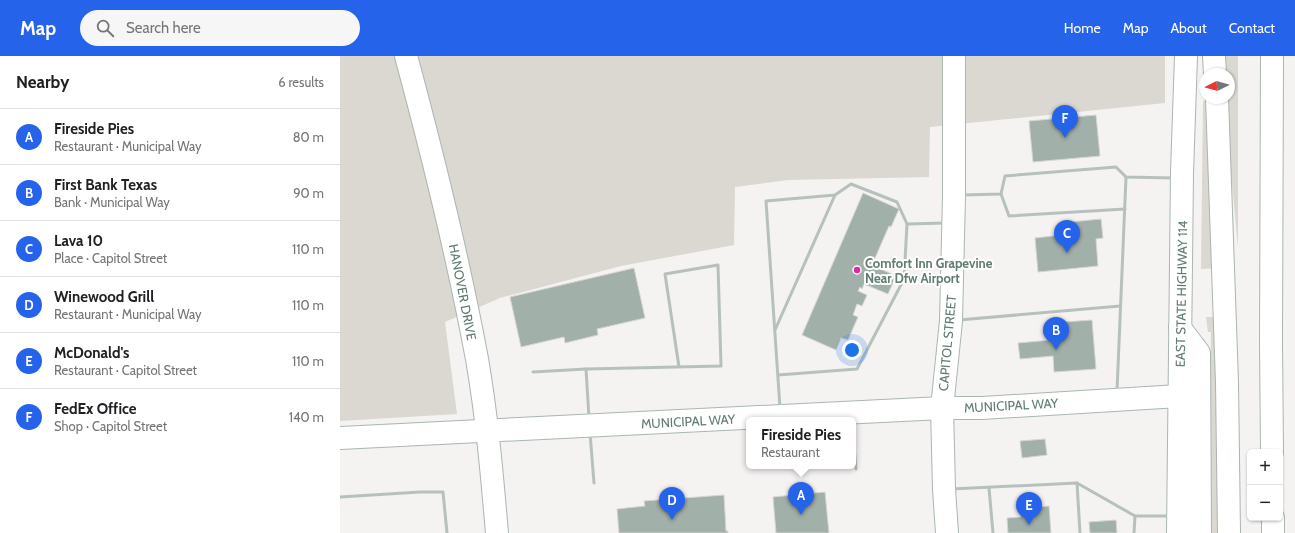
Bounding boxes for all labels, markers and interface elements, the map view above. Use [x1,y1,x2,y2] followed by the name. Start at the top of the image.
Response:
[80,10,360,46] search box
[20,17,56,40] text: Map
[94,17,116,39] icon: search
[126,19,201,37] text: Search here
[1064,19,1101,37] text: Home
[1123,19,1148,37] text: Map
[1170,19,1207,37] text: About
[1229,19,1275,37] text: Contact
[1199,68,1235,104] north arrow
[16,72,69,92] text: Nearby
[278,74,324,90] text: 6 results
[1052,105,1078,138] pin: F
[54,120,134,138] text: Fireside Pies
[25,129,33,145] text: A
[293,129,324,145] text: 80 m
[54,138,202,154] text: Restaurant · Municipal Way
[54,176,157,194] text: First Bank Texas
[25,185,33,201] text: B
[293,185,324,201] text: 90 m
[54,194,170,210] text: Bank · Municipal Way
[1054,220,1080,253] pin: C
[1172,220,1190,367] street label: EAST STATE HIGHWAY 114
[54,232,103,250] text: Lava 10
[25,241,33,257] text: C
[292,241,324,257] text: 110 m
[446,242,480,342] street label: HANOVER DRIVE
[54,250,167,266] text: Place · Capitol Street
[865,255,993,286] place label: Comfort Inn Grapevine Near Dfw Airport
[852,265,862,275] marker: Comfort Inn Grapevine Near Dfw Airport
[54,288,154,306] text: Winewood Grill
[935,294,959,392] street label: CAPITOL STREET
[24,297,34,313] text: D
[292,297,324,313] text: 110 m
[54,306,202,322] text: Restaurant · Municipal Way
[1043,317,1069,350] pin: B
[842,340,862,360] your location
[54,344,129,362] text: McDonald's
[25,353,33,369] text: E
[292,353,324,369] text: 110 m
[54,362,197,378] text: Restaurant · Capitol Street
[963,395,1059,415] street label: MUNICIPAL WAY
[54,400,136,418] text: FedEx Office
[26,409,32,425] text: F
[289,409,324,425] text: 140 m
[640,411,736,431] street label: MUNICIPAL WAY
[746,417,856,469] popup
[54,418,167,434] text: Shop · Capitol Street
[761,426,841,444] text: Fireside Pies
[761,444,820,460] text: Restaurant
[1247,449,1283,521] map controls
[1247,449,1283,485] button: +
[788,482,814,515] pin: A
[1247,485,1283,521] button: −
[659,487,685,520] pin: D
[1016,492,1042,525] pin: E

